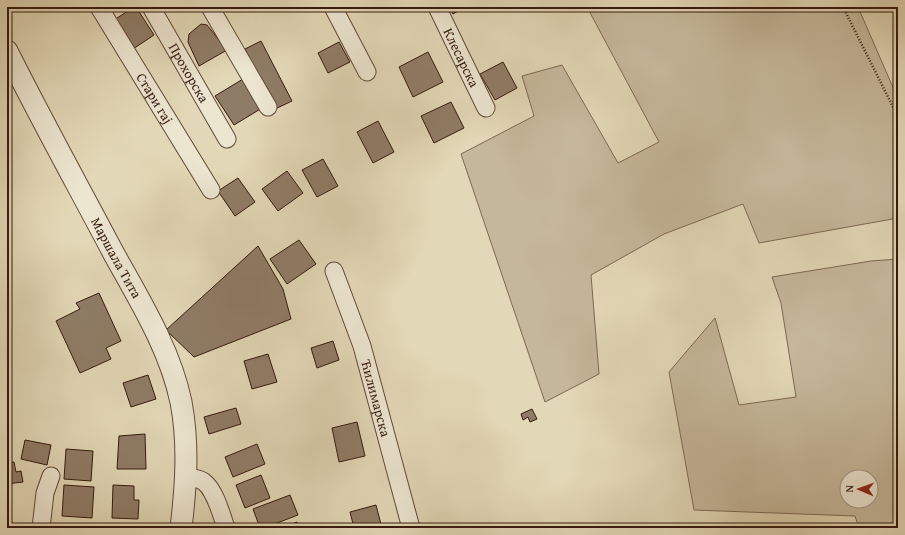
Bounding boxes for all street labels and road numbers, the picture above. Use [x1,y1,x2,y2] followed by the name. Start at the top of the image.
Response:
[439,24,484,91] street label: Клесарска
[164,39,214,107] street label: Прохорска
[132,69,178,128] street label: Стари гај
[86,214,147,302] street label: Маршала Тита
[356,357,396,439] street label: Ћилимарска

